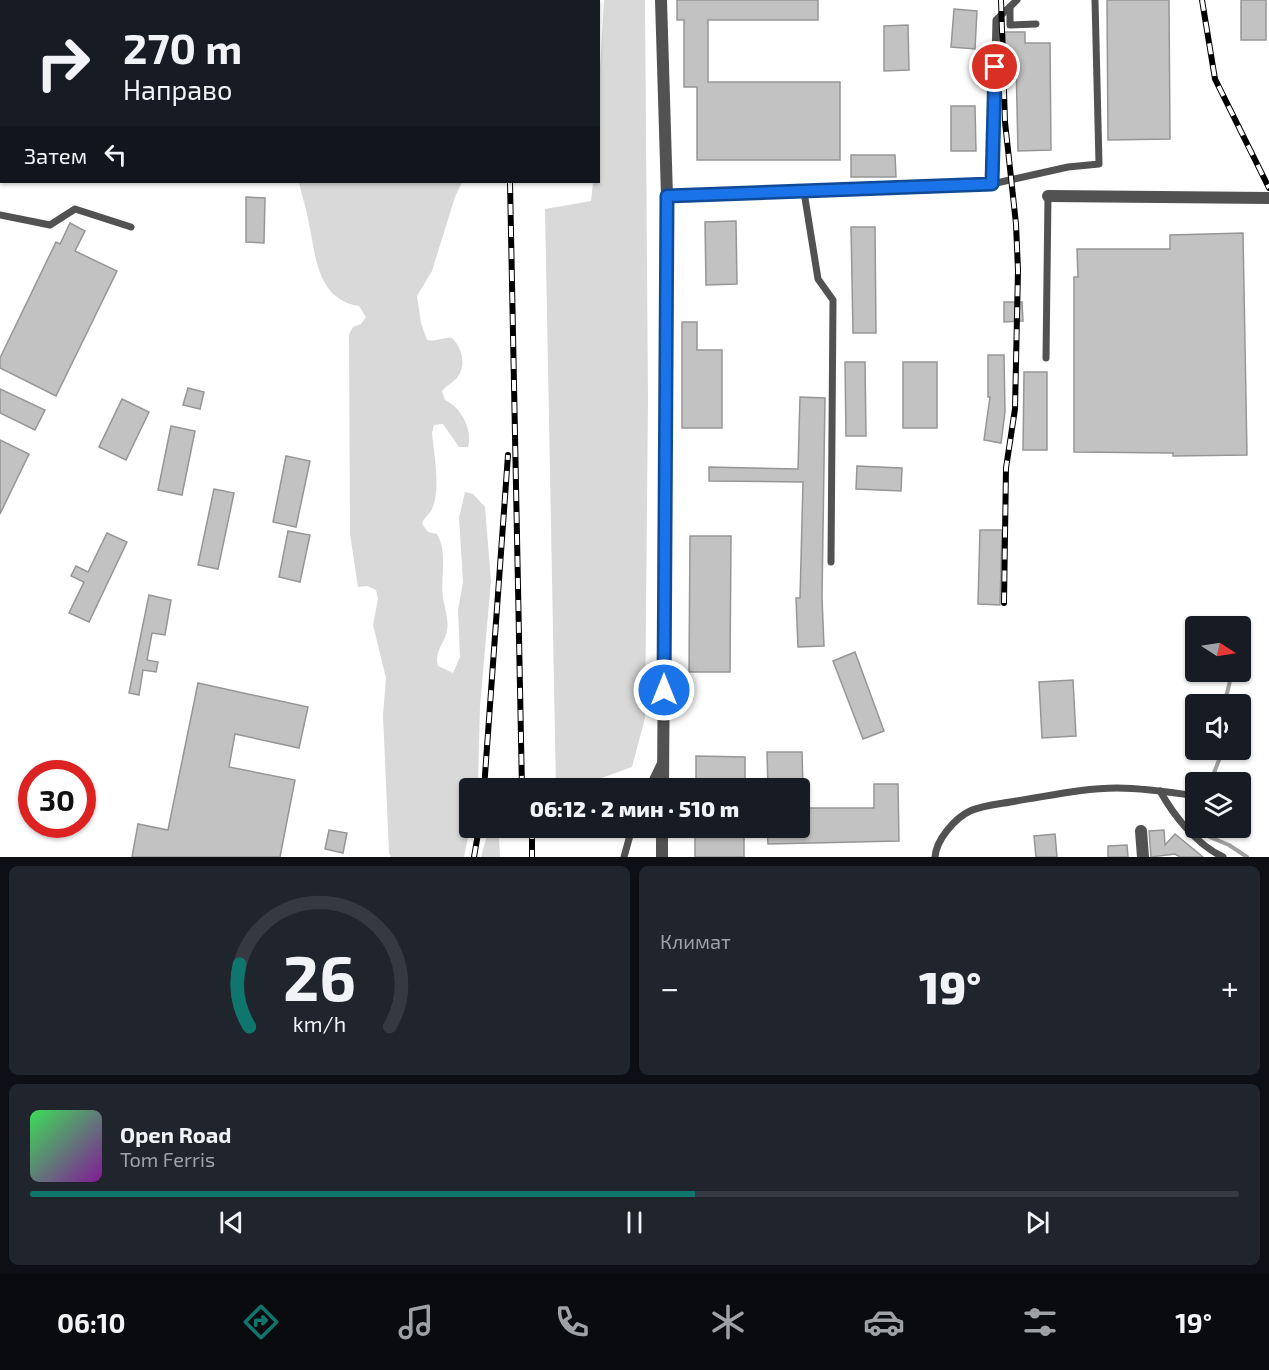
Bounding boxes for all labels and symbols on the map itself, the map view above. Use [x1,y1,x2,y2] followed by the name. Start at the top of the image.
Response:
[969,41,1020,92] pin
[1185,616,1251,682] north arrow
[632,658,696,722] position arrow
[18,760,96,838] speed limit sign: 30

